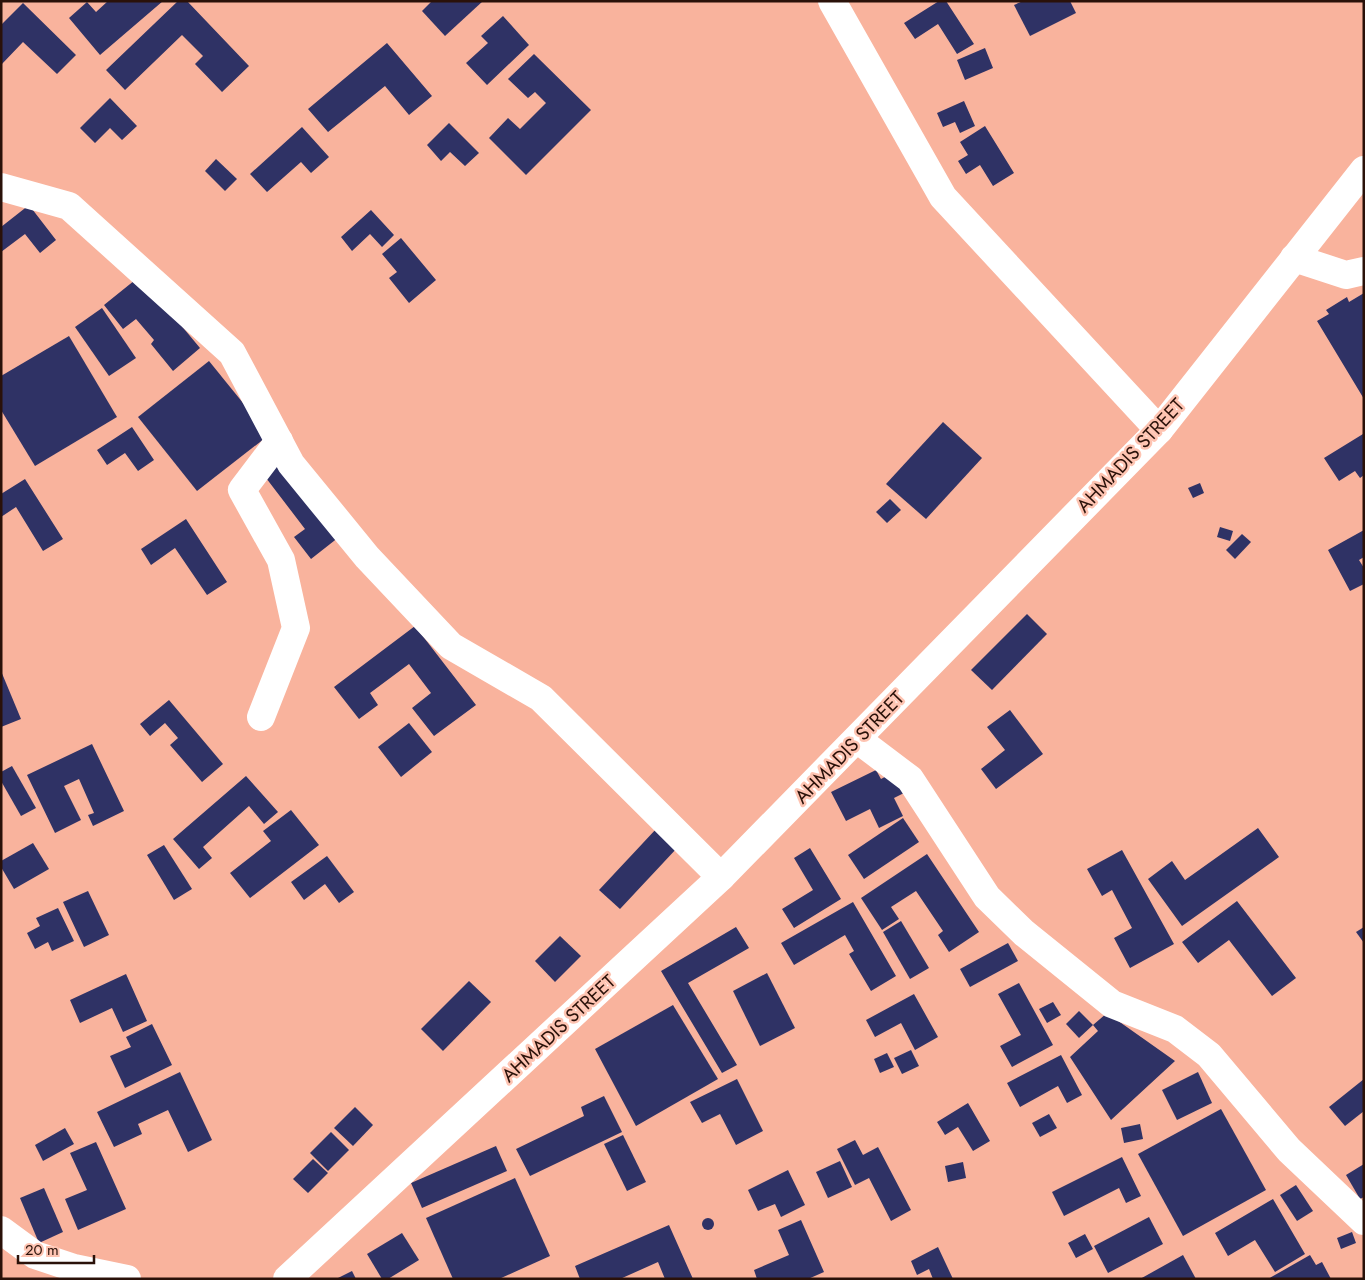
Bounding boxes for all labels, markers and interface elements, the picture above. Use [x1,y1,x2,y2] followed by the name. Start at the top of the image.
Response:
[1070,392,1191,518] street label: AHMADIS STREET
[788,685,910,810] street label: AHMADIS STREET
[495,968,622,1088] street label: AHMADIS STREET
[18,1232,94,1264] scale bar
[25,1239,59,1261] text: 20 m

